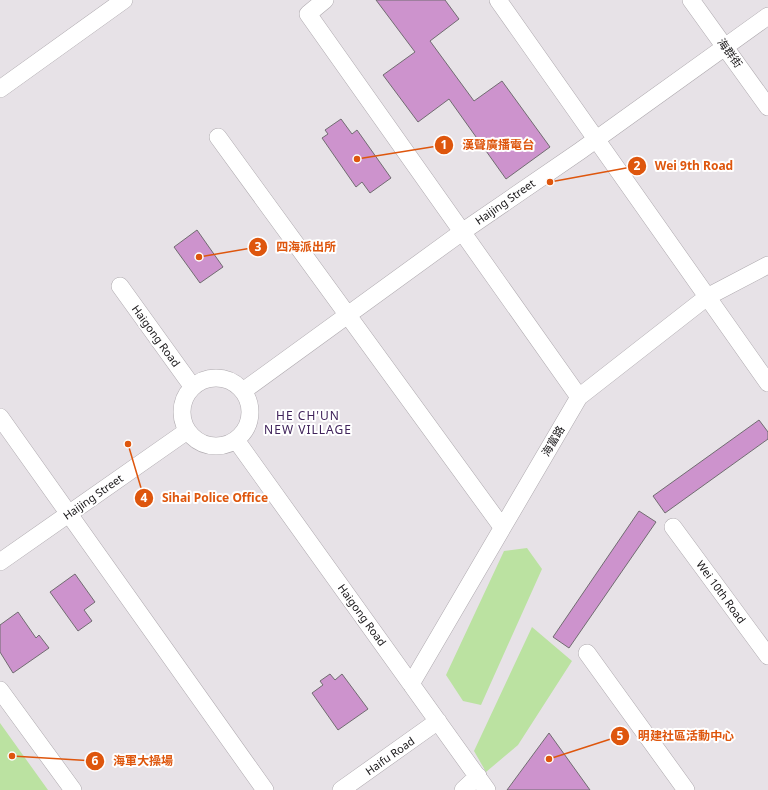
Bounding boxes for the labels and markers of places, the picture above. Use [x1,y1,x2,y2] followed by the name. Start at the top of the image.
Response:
[434,133,542,157] callout: 漢聲廣播電台
[627,154,741,178] callout: Wei 9th Road
[248,235,344,259] callout: 四海派出所
[134,486,277,510] callout: Sihai Police Office
[610,724,742,748] callout: 明建社區活動中心
[85,749,181,773] callout: 海軍大操場

